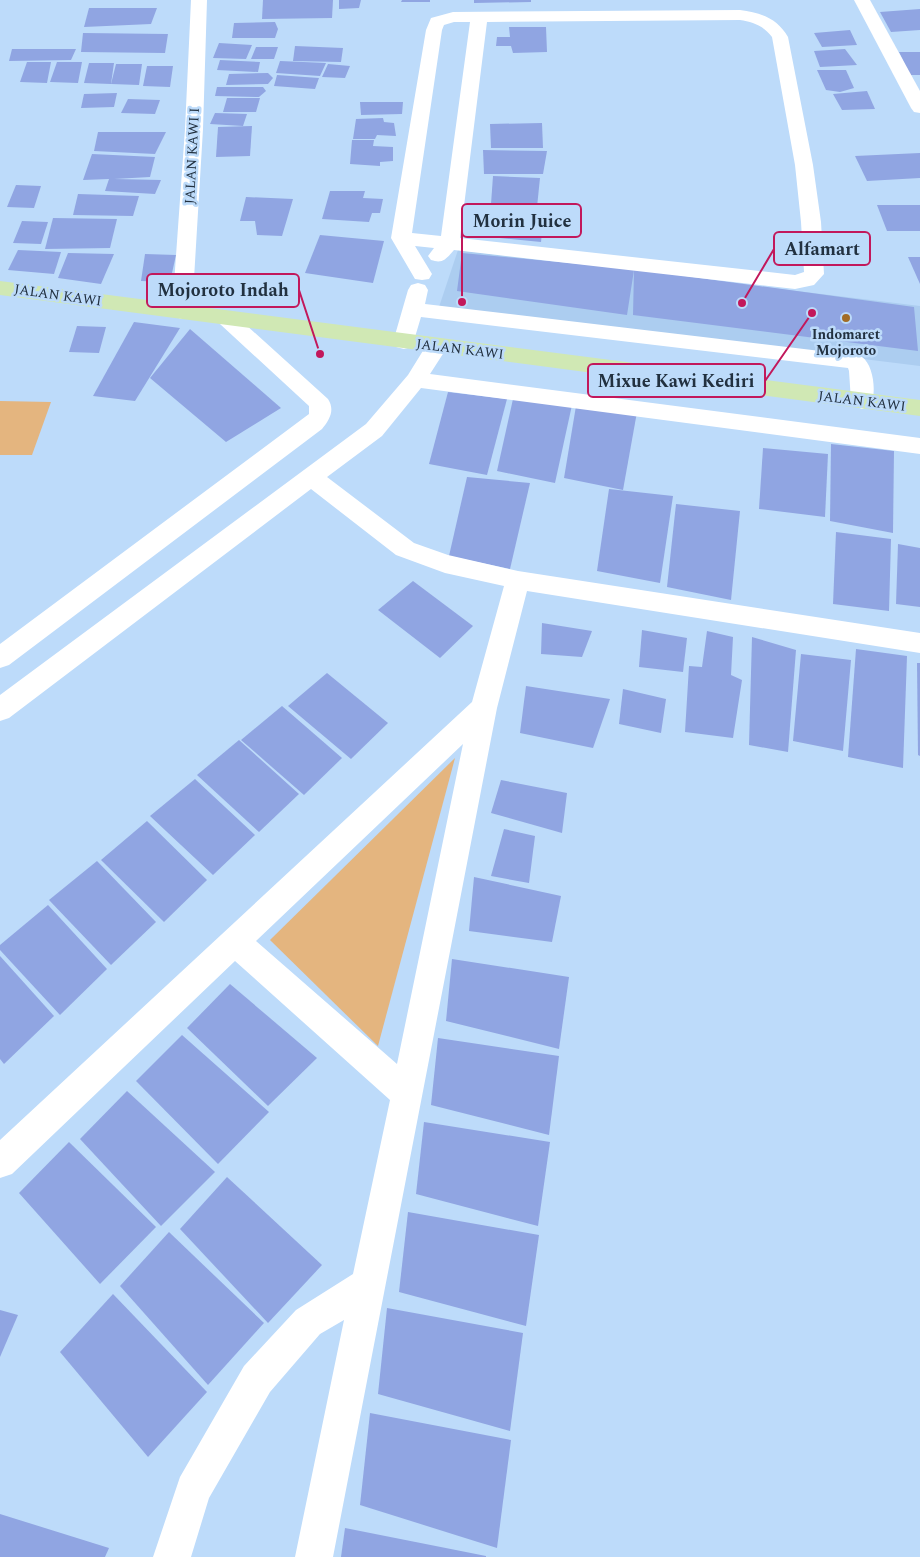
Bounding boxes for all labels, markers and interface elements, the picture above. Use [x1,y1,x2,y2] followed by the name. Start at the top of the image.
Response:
[179,107,205,205] street label: JALAN KAWI I
[462,204,581,237] callout: Morin Juice
[473,208,571,235] text: Morin Juice
[774,232,870,265] callout: Alfamart
[784,236,860,263] text: Alfamart
[147,274,299,307] callout: Mojoroto Indah
[157,277,289,304] text: Mojoroto Indah
[13,278,103,312] street label: JALAN KAWI
[840,312,852,324] marker: Indomaret Mojoroto
[812,324,881,361] place label: Indomaret Mojoroto
[415,333,505,365] street label: JALAN KAWI
[588,364,765,397] callout: Mixue Kawi Kediri
[598,368,754,395] text: Mixue Kawi Kediri
[817,385,907,417] street label: JALAN KAWI

